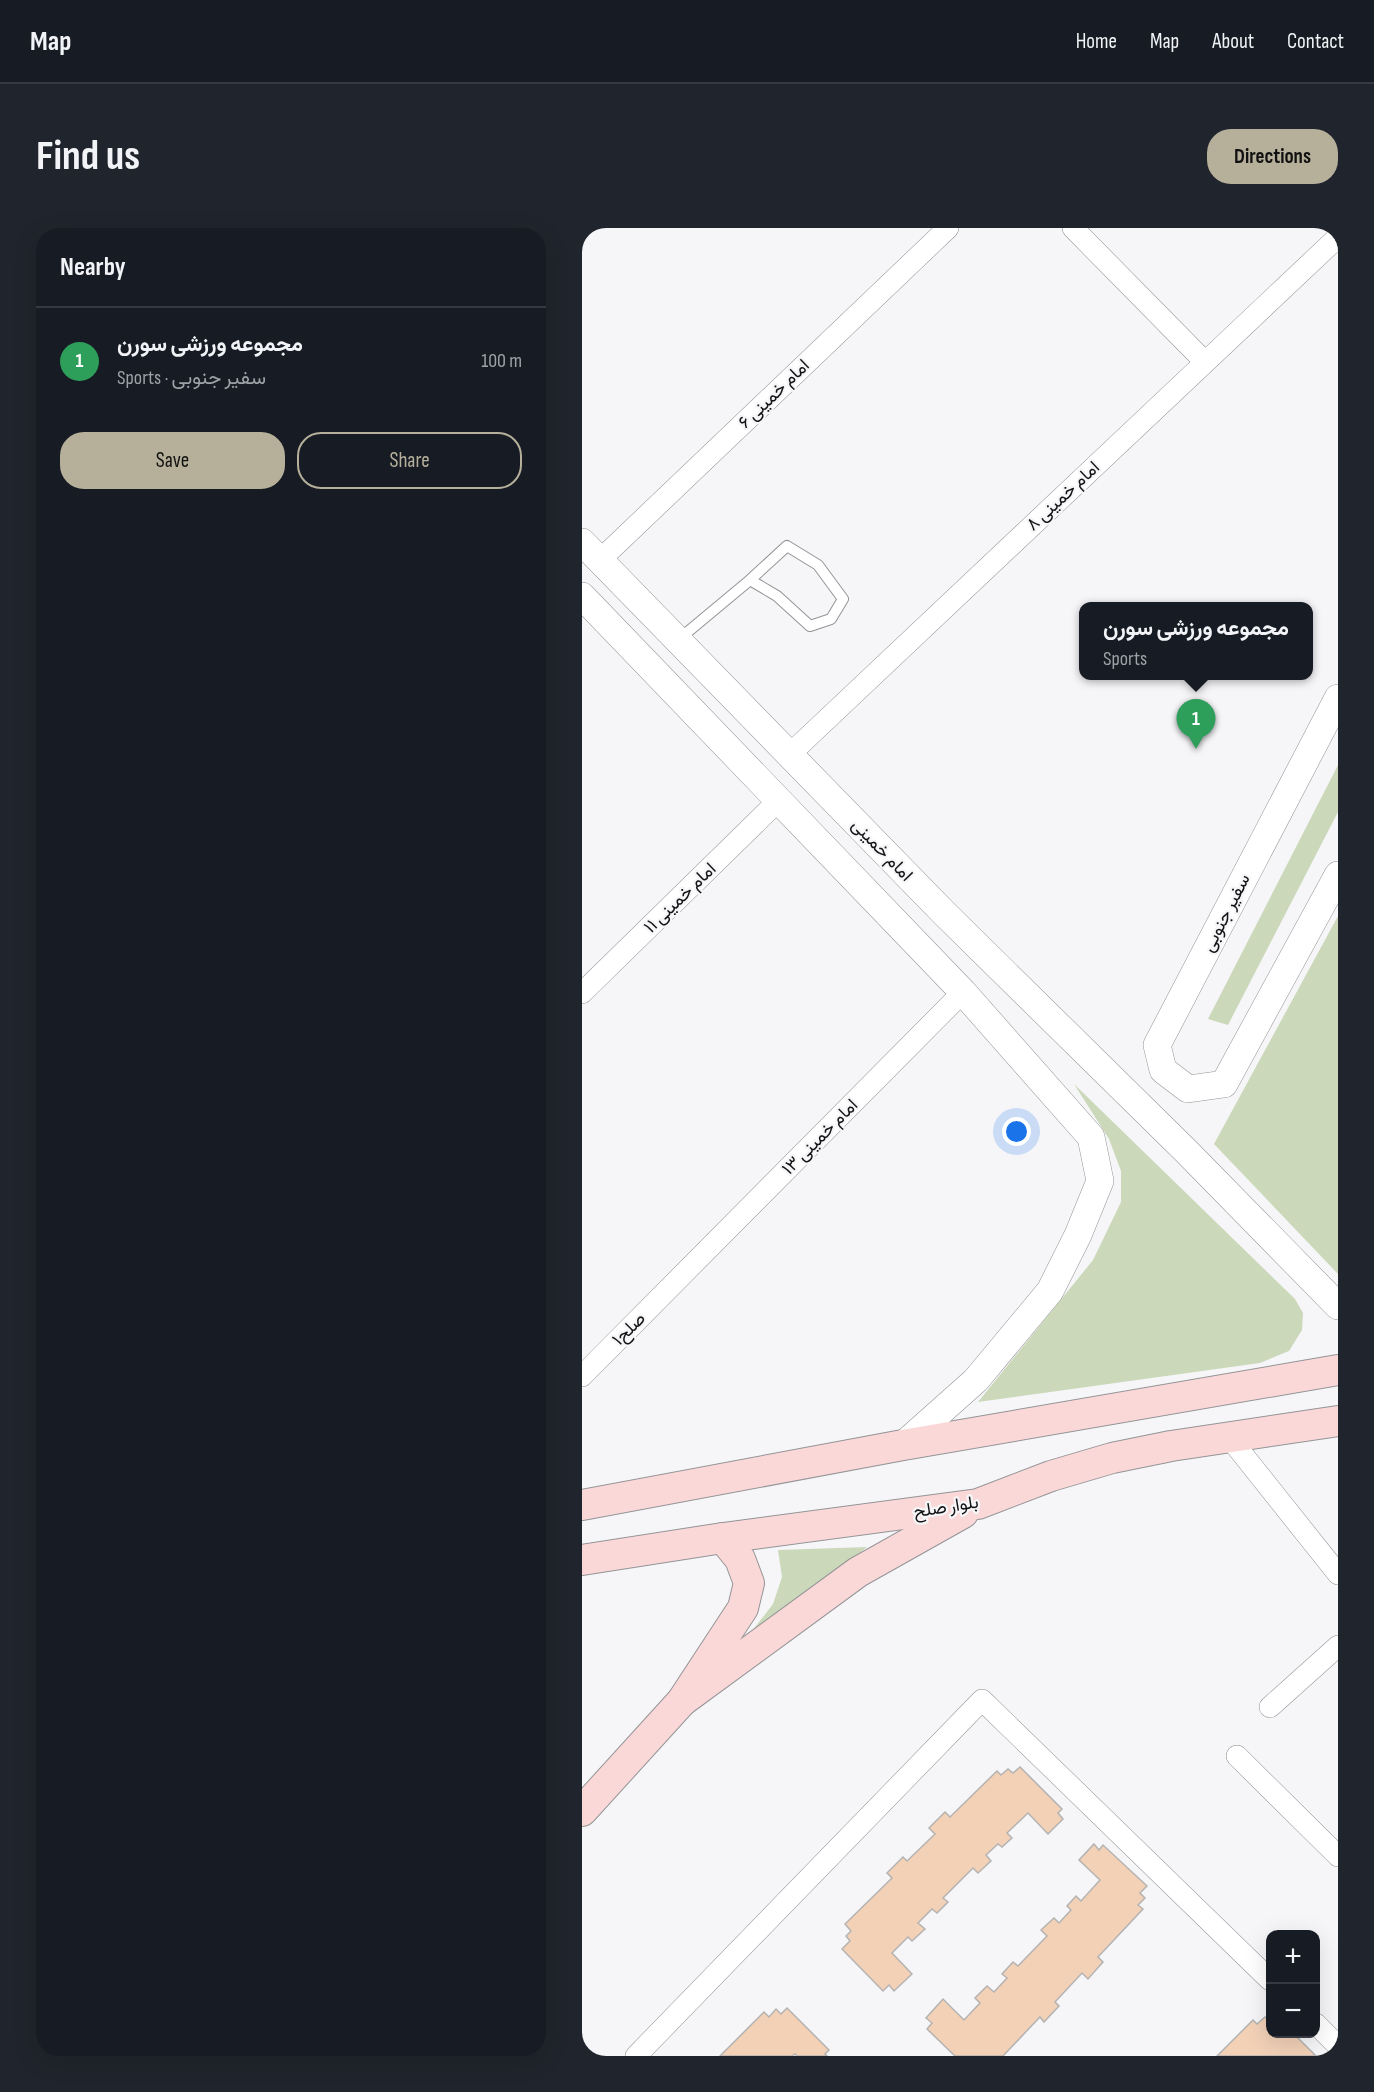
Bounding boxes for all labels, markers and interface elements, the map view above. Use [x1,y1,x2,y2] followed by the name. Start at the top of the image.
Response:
[30,25,71,58] text: Map
[1076,29,1117,54] text: Home
[1150,29,1179,54] text: Map
[1212,29,1254,54] text: About
[1287,29,1344,54] text: Contact
[1207,129,1338,184] button: Directions
[36,131,140,182] text: Find us
[60,252,126,283] text: Nearby
[117,331,303,358] text: مجموعه ورزشی سورن
[76,349,83,373] text: 1
[481,349,522,373] text: 100 m
[734,355,814,434] street label: امام خمینی ۶
[117,366,266,390] text: Sports · سفیر جنوبی
[60,432,285,489] button: Save
[297,432,522,489] button: Share
[1022,457,1105,536] street label: امام خمینی ۸
[1079,602,1313,680] popup
[1103,615,1289,642] text: مجموعه ورزشی سورن
[1103,647,1147,671] text: Sports
[1176,700,1216,749] pin: 1
[846,814,917,886] street label: امام خمینی
[640,859,721,938] street label: امام خمینی ۱۱
[1197,870,1255,956] street label: سفیر جنوبی
[778,1095,863,1180] street label: امام خمینی ۱۳
[1002,1117,1031,1146] your location
[608,1308,651,1351] street label: ۱صلح
[912,1492,980,1523] street label: بلوار صلح
[1266,1930,1320,2038] map controls
[1266,1930,1320,1984] button: +
[1266,1984,1320,2038] button: −

